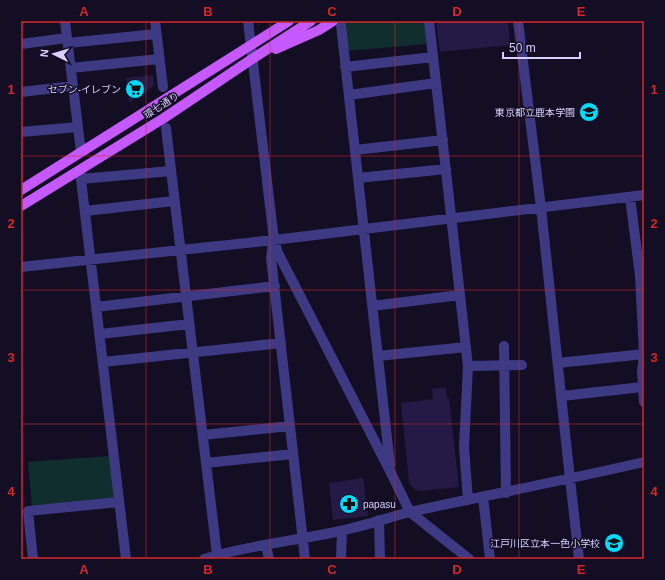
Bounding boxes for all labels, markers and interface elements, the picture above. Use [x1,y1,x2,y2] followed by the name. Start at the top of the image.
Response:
[79,4,89,19] text: A
[203,4,213,19] text: B
[327,4,337,19] text: C
[452,4,462,19] text: D
[577,4,586,19] text: E
[34,34,74,74] north arrow
[503,34,580,60] scale bar
[509,41,536,55] text: 50 m
[38,49,50,58] text: N
[124,78,146,100] supermarket icon: セブン-イレブン
[7,82,15,97] text: 1
[650,82,658,97] text: 1
[48,84,121,95] place label: セブン-イレブン
[142,90,181,121] street label: 環七通り
[578,101,600,123] school or university icon: 東京都立鹿本学園
[495,107,575,118] place label: 東京都立鹿本学園
[7,216,15,231] text: 2
[650,216,658,231] text: 2
[7,350,15,365] text: 3
[650,350,658,365] text: 3
[7,484,15,499] text: 4
[650,484,658,499] text: 4
[338,493,360,515] pharmacy icon: papasu
[363,499,396,510] place label: papasu
[603,532,625,554] school or university icon: 江戸川区立本一色小学校
[490,538,600,549] place label: 江戸川区立本一色小学校
[79,562,89,577] text: A
[203,562,213,577] text: B
[327,562,337,577] text: C
[452,562,462,577] text: D
[577,562,586,577] text: E

